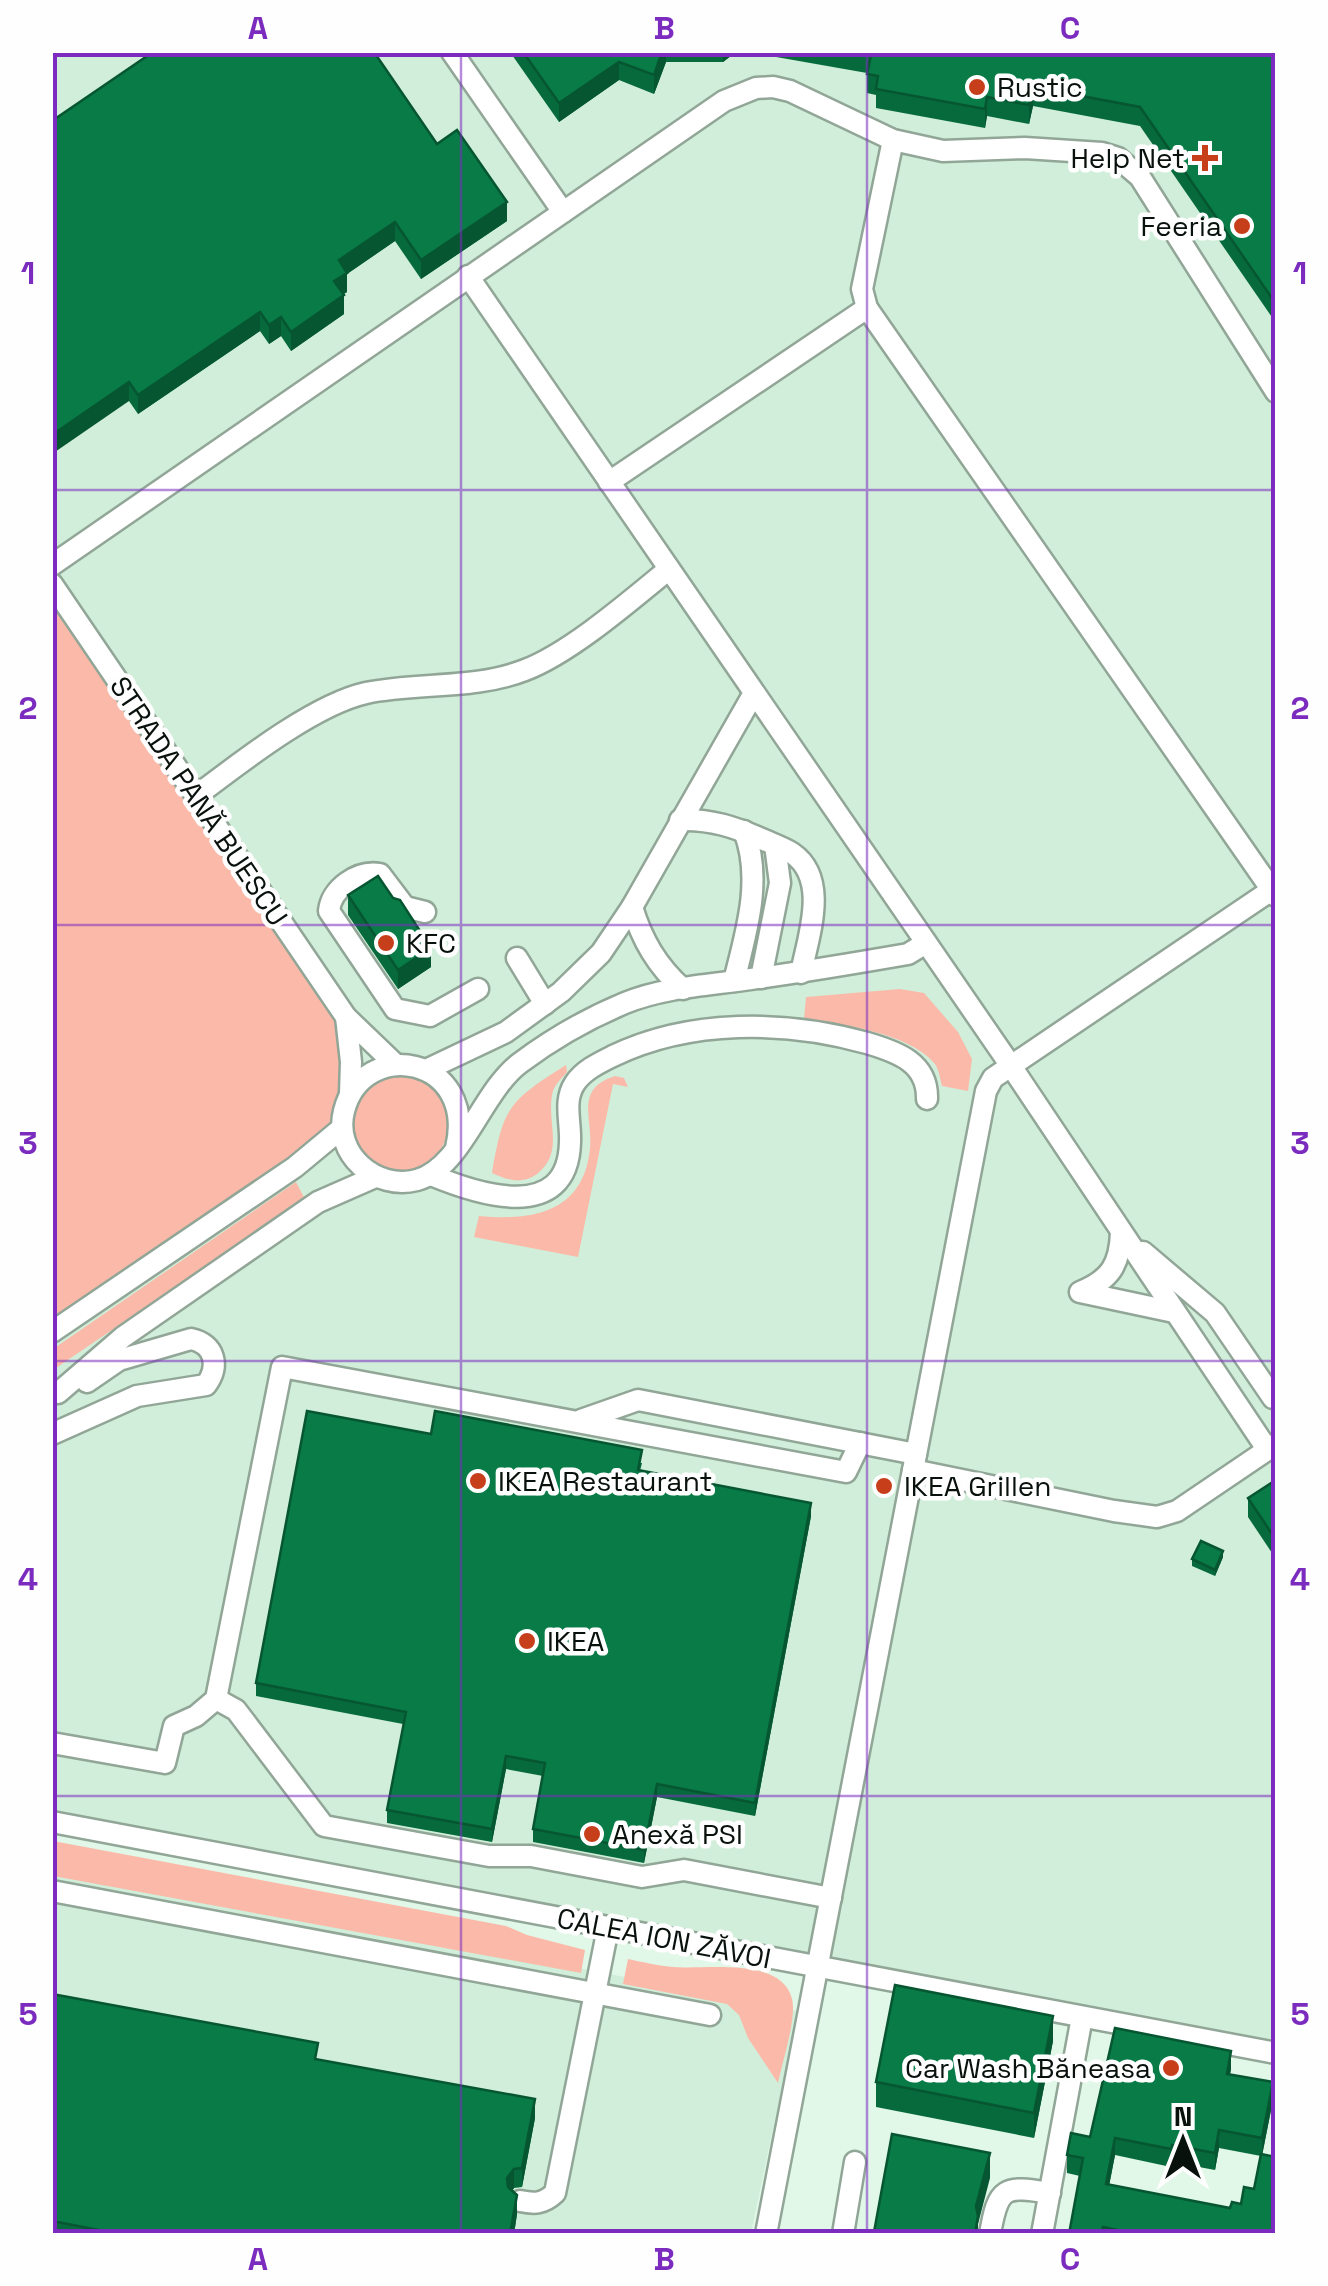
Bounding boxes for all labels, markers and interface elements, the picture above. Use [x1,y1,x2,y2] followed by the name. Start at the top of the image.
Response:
[248,8,268,48] text: A
[653,8,675,48] text: B
[1060,8,1080,48] text: C
[997,69,1083,105] place label: Rustic
[966,76,988,98] marker: Rustic
[1070,140,1185,176] place label: Help Net
[1194,147,1216,169] marker: Help Net
[1140,208,1222,244] place label: Feeria
[1231,215,1253,237] marker: Feeria
[21,253,35,293] text: 1
[1293,253,1307,293] text: 1
[102,669,296,933] street label: STRADA PANĂ BUESCU
[18,688,38,728] text: 2
[1290,688,1310,728] text: 2
[406,925,456,961] place label: KFC
[375,932,397,954] marker: KFC
[18,1123,38,1163] text: 3
[1290,1123,1310,1163] text: 3
[498,1463,712,1499] place label: IKEA Restaurant
[904,1468,1052,1504] place label: IKEA Grillen
[467,1470,489,1492] marker: IKEA Restaurant
[873,1475,895,1497] marker: IKEA Grillen
[18,1559,38,1599] text: 4
[1290,1559,1310,1599] text: 4
[547,1623,604,1659] place label: IKEA
[516,1630,538,1652] marker: IKEA
[612,1816,743,1852] place label: Anexă PSI
[581,1823,603,1845] marker: Anexă PSI
[554,1900,774,1976] street label: CALEA ION ZĂVOI
[18,1994,38,2034] text: 5
[1290,1994,1310,2034] text: 5
[905,2050,1151,2086] place label: Car Wash Băneasa
[1160,2057,1182,2079] marker: Car Wash Băneasa
[1133,2091,1233,2191] north arrow
[1174,2098,1192,2134] text: N
[248,2239,268,2279] text: A
[653,2239,675,2279] text: B
[1060,2239,1080,2279] text: C

